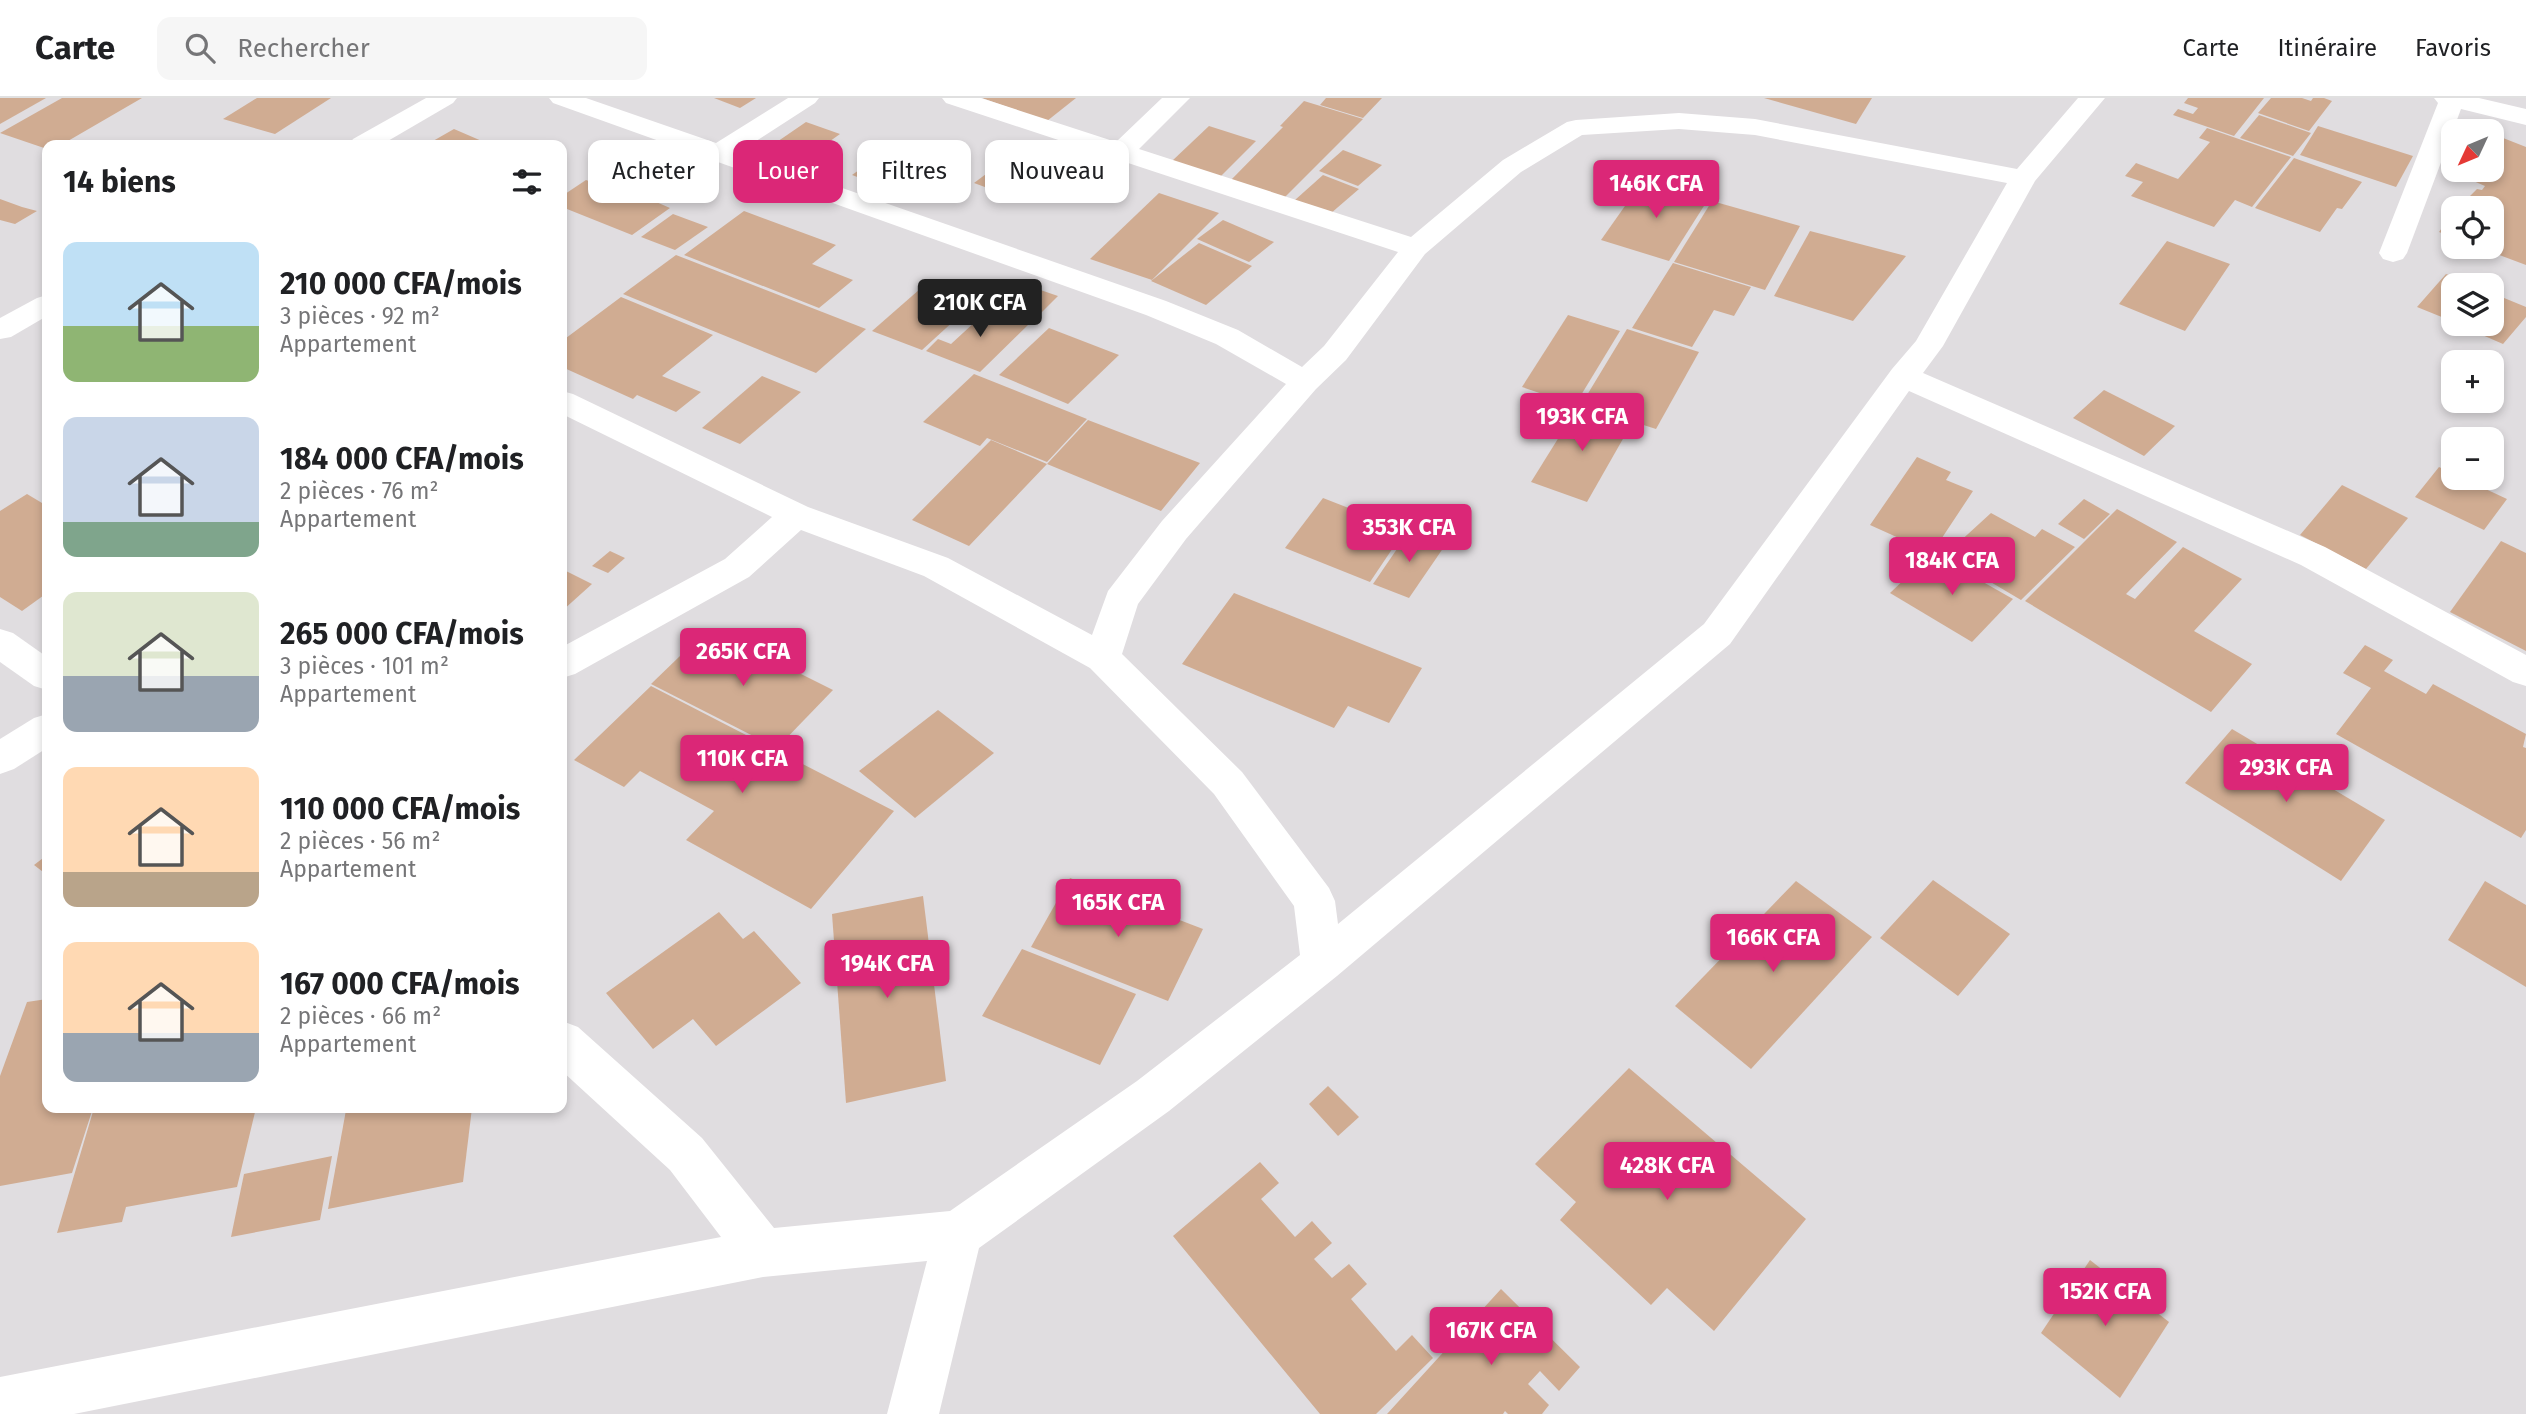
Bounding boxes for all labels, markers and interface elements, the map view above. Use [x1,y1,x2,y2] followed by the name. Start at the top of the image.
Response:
[157,17,647,80] search box
[35,28,115,68] text: Carte
[181,29,219,67] icon: search
[237,33,370,64] text: Rechercher
[2183,34,2239,62] text: Carte
[2277,34,2377,62] text: Itinéraire
[2415,34,2491,62] text: Favoris
[2441,119,2504,182] north arrow
[2441,119,2504,490] map controls
[588,140,719,203] chip: Acheter
[733,140,843,203] chip: Louer
[857,140,971,203] chip: Filtres
[985,140,1129,203] chip: Nouveau
[1584,160,1728,220] pin: 146K CFA
[508,163,546,201] icon: filters
[63,164,176,200] text: 14 biens
[1609,169,1703,197] text: 146K CFA
[2441,196,2504,259] button: locate
[280,266,522,302] text: 210 000 CFA/mois
[119,270,203,354] icon: home
[2441,273,2504,336] button: layers
[908,280,1052,339] pin: 210K CFA
[934,288,1026,316] text: 210K CFA
[280,302,440,330] text: 3 pièces · 92 m²
[280,330,416,358] text: Appartement
[2441,350,2504,413] button: +
[1510,394,1654,453] pin: 193K CFA
[1536,402,1628,430] text: 193K CFA
[2441,427,2504,490] button: −
[280,441,524,477] text: 184 000 CFA/mois
[119,445,203,529] icon: home
[280,477,439,505] text: 2 pièces · 76 m²
[1337,504,1481,564] pin: 353K CFA
[280,505,416,533] text: Appartement
[1363,513,1455,541] text: 353K CFA
[1880,538,2024,597] pin: 184K CFA
[1905,546,1999,574] text: 184K CFA
[280,616,524,652] text: 265 000 CFA/mois
[119,620,203,704] icon: home
[671,628,815,688] pin: 265K CFA
[696,637,790,665] text: 265K CFA
[280,652,449,680] text: 3 pièces · 101 m²
[280,680,416,708] text: Appartement
[670,736,814,795] pin: 110K CFA
[696,744,788,772] text: 110K CFA
[2214,744,2358,804] pin: 293K CFA
[2240,753,2332,781] text: 293K CFA
[280,791,520,827] text: 110 000 CFA/mois
[119,795,203,879] icon: home
[280,827,440,855] text: 2 pièces · 56 m²
[280,855,416,883] text: Appartement
[1046,880,1190,939] pin: 165K CFA
[1072,888,1164,916] text: 165K CFA
[1701,914,1845,974] pin: 166K CFA
[1726,923,1820,951] text: 166K CFA
[815,940,959,1000] pin: 194K CFA
[840,949,934,977] text: 194K CFA
[280,966,520,1002] text: 167 000 CFA/mois
[119,970,203,1054] icon: home
[280,1002,441,1030] text: 2 pièces · 66 m²
[280,1030,416,1058] text: Appartement
[1595,1142,1739,1202] pin: 428K CFA
[1620,1151,1714,1179] text: 428K CFA
[2033,1268,2177,1328] pin: 152K CFA
[2059,1277,2151,1305] text: 152K CFA
[1419,1308,1563,1367] pin: 167K CFA
[1446,1316,1536,1344] text: 167K CFA

